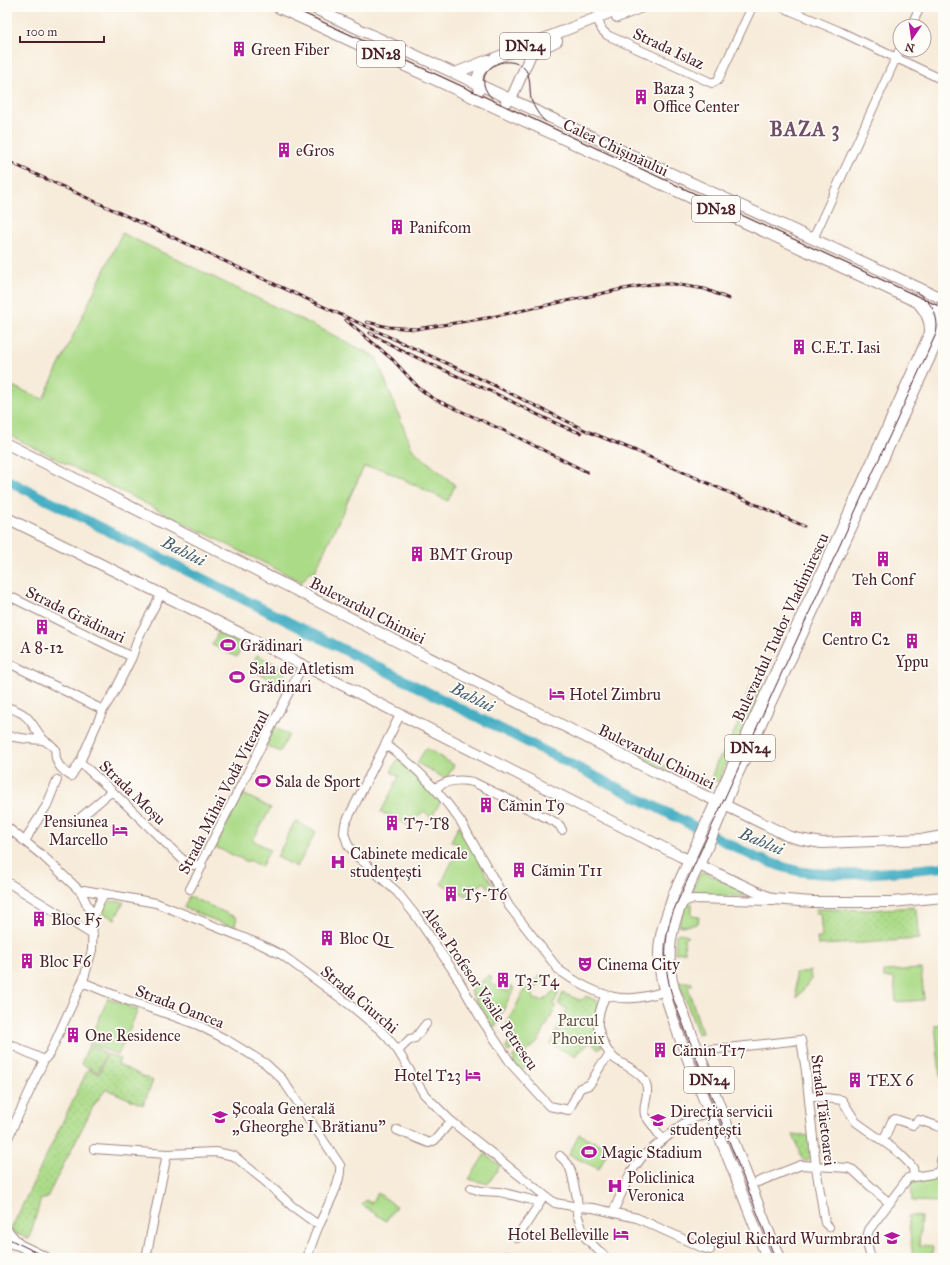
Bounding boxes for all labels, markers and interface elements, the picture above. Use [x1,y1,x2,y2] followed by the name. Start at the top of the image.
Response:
[20,18,104,44] scale bar
[892,18,932,58] north arrow
[630,24,708,74] street label: Strada Islaz
[26,25,57,39] text: 100 m
[500,33,550,59] road number: DN24
[230,40,248,58] building icon: Green Fiber
[251,40,329,59] place label: Green Fiber
[903,40,916,55] text: N
[357,41,405,67] road number: DN28
[653,79,739,116] place label: Baza 3 Office Center
[632,88,650,106] building icon: Baza 3 Office Center
[560,115,672,180] street label: Calea Chișinăului
[770,117,840,142] district label: BAZA 3
[275,141,293,159] building icon: eGros
[296,141,334,160] place label: eGros
[692,196,740,222] road number: DN28
[388,218,406,236] building icon: Panifcom
[409,218,472,237] place label: Panifcom
[790,338,808,356] building icon: C.E.T. Iasi
[811,338,881,357] place label: C.E.T. Iasi
[728,529,833,725] street label: Bulevardul Tudor Vladimirescu
[158,531,209,571] water label: Bahlui
[408,545,426,563] building icon: BMT Group
[429,545,513,564] place label: BMT Group
[874,550,892,568] building icon: Teh Conf
[852,570,916,589] place label: Teh Conf
[307,573,429,648] street label: Bulevardul Chimiei
[23,582,129,647] street label: Strada Grădinari
[847,610,865,628] building icon: Centro C2
[33,618,51,636] building icon: A 8-12
[822,630,890,649] place label: Centro C2
[903,632,921,650] building icon: Yppu
[219,636,237,654] sports icon: Grădinari
[240,636,303,655] place label: Grădinari
[19,638,64,657] place label: A 8-12
[895,652,929,671] place label: Yppu
[249,659,355,696] place label: Sala de Atletism Grădinari
[228,668,246,686] sports icon: Sala de Atletism Grădinari
[447,677,498,717] water label: Bahlui
[548,685,566,703] hotel icon: Hotel Zimbru
[569,685,661,704] place label: Hotel Zimbru
[174,706,273,877] street label: Strada Mihai Vodă Viteazul
[595,720,719,793] street label: Bulevardul Chimiei
[725,735,775,761] road number: DN24
[96,756,170,829] street label: Strada Moșu
[254,772,272,790] sports icon: Sala de Sport
[275,772,361,791] place label: Sala de Sport
[477,796,495,814] building icon: Cămin T9
[498,796,565,815] place label: Cămin T9
[43,812,108,849] place label: Pensiunea Marcello
[383,814,401,832] building icon: T7-T8
[404,814,450,833] place label: T7-T8
[111,821,129,839] hotel icon: Pensiunea Marcello
[735,822,787,860] water label: Bahlui
[350,844,468,881] place label: Cabinete medicale studențești
[329,853,347,871] hospital icon: Cabinete medicale studențești
[510,861,528,879] building icon: Cămin T11
[531,861,602,880] place label: Cămin T11
[442,885,460,903] building icon: T5-T6
[463,885,508,904] place label: T5-T6
[418,902,543,1074] street label: Aleea Profesor Vasile Petrescu
[30,910,48,928] building icon: Bloc F5
[51,910,103,929] place label: Bloc F5
[318,929,336,947] building icon: Bloc Q1
[339,929,395,948] place label: Bloc Q1
[18,952,36,970] building icon: Bloc F6
[39,952,92,971] place label: Bloc F6
[576,955,594,973] theatre icon: Cinema City
[597,955,680,974] place label: Cinema City
[317,961,403,1038] street label: Strada Ciurchi
[494,971,512,989] building icon: T3-T4
[515,971,560,990] place label: T3-T4
[133,981,227,1032] street label: Strada Oancea
[551,1011,605,1048] park label: Parcul Phoenix
[64,1026,82,1044] building icon: One Residence
[85,1026,181,1045] place label: One Residence
[651,1041,669,1059] building icon: Cămin T17
[672,1041,745,1060] place label: Cămin T17
[807,1053,840,1167] street label: Strada Tăietoarei
[394,1066,461,1085] place label: Hotel T23
[464,1066,482,1084] hotel icon: Hotel T23
[684,1067,734,1093] road number: DN24
[846,1071,864,1089] building icon: TEX 6
[867,1071,914,1090] place label: TEX 6
[232,1099,386,1137] place label: Școala Generală „Gheorghe I. Brătianu”
[670,1102,774,1139] place label: Direcția servicii studențești
[211,1108,229,1126] school or university icon: Școala Generală „Gheorghe I. Brătianu”
[649,1111,667,1129] school or university icon: Direcția servicii studențești
[580,1143,598,1161] sports icon: Magic Stadium
[601,1143,703,1163] place label: Magic Stadium
[626,1168,695,1205] place label: Policlinica Veronica
[606,1177,624,1195] hospital icon: Policlinica Veronica
[507,1225,609,1244] place label: Hotel Belleville
[612,1225,630,1243] hotel icon: Hotel Belleville
[687,1229,880,1249] place label: Colegiul Richard Wurmbrand
[883,1229,901,1247] school or university icon: Colegiul Richard Wurmbrand

